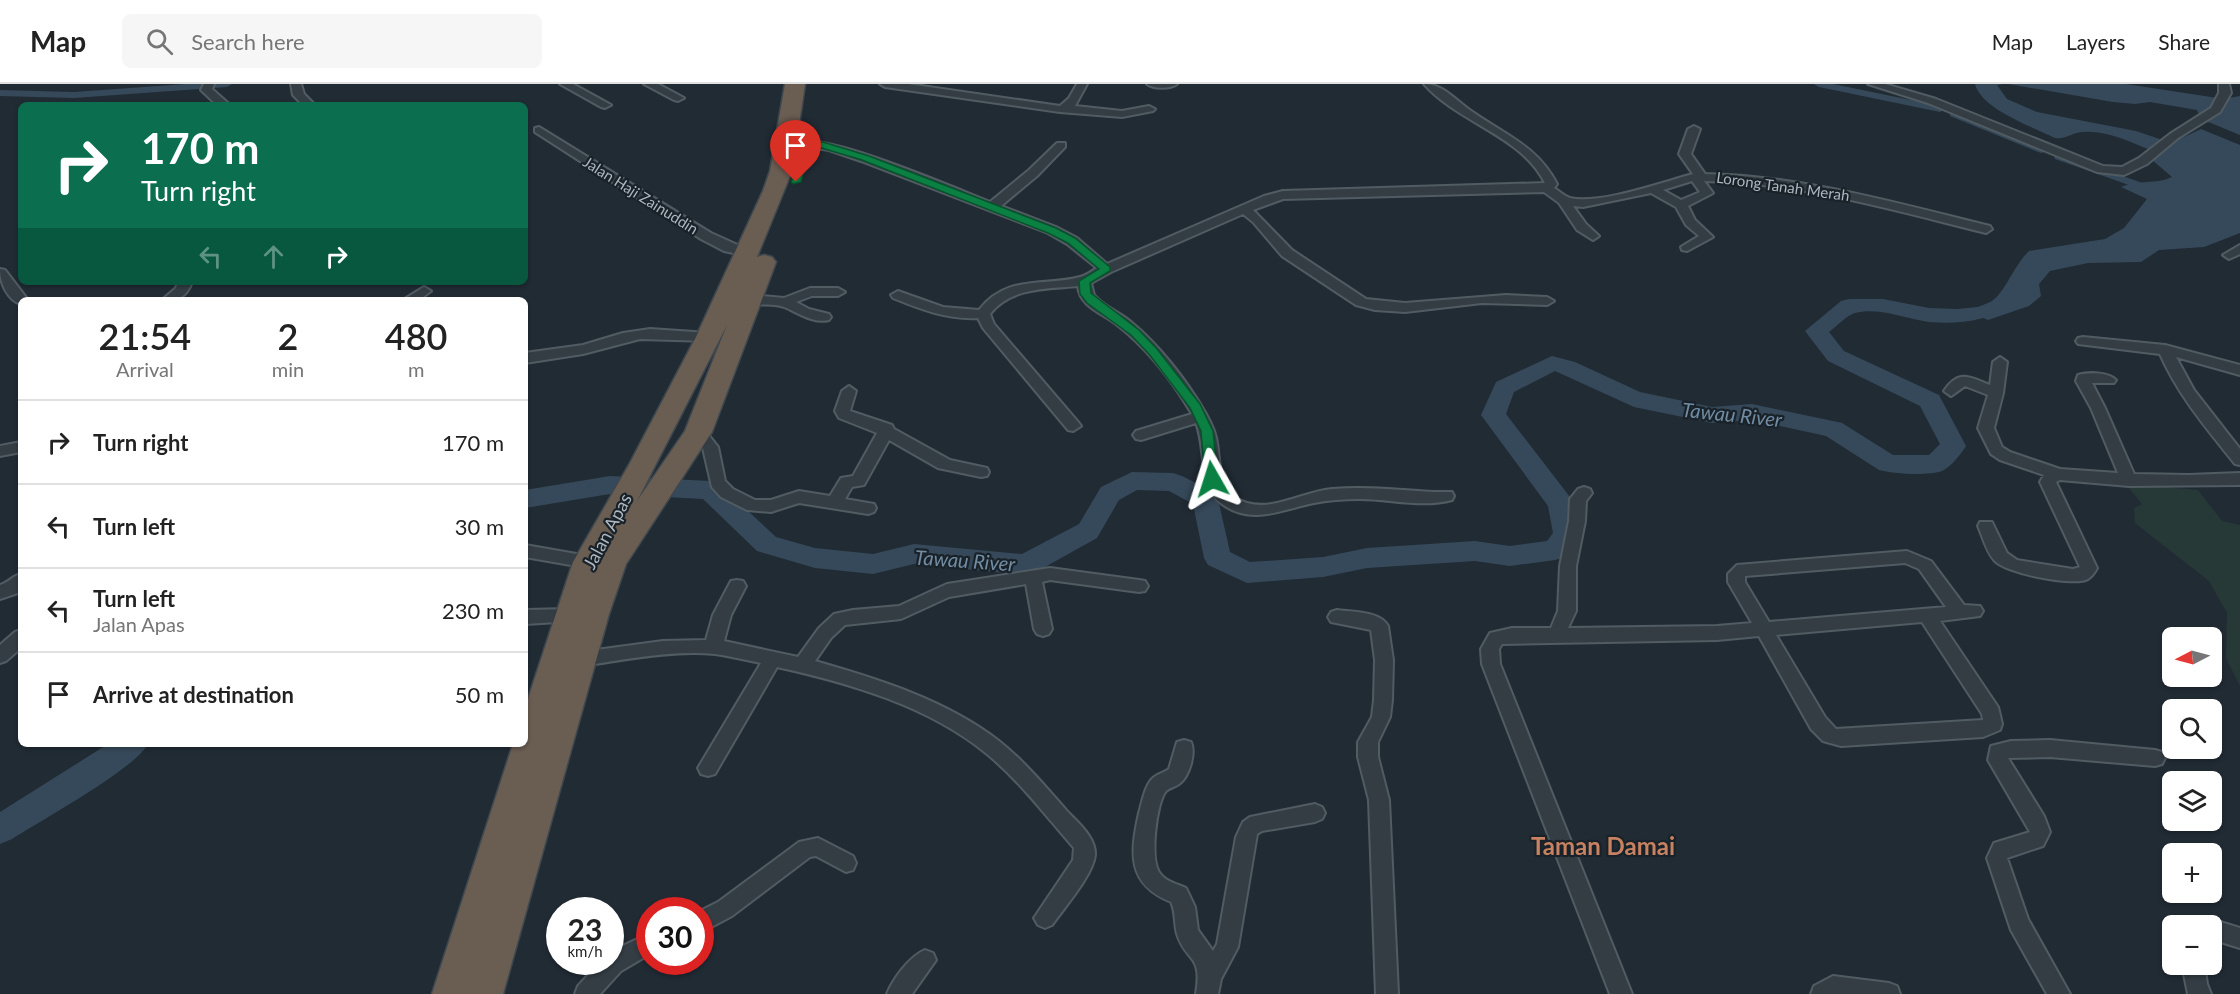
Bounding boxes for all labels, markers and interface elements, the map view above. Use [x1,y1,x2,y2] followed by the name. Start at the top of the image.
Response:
[122,14,542,68] search box
[30,24,86,58] text: Map
[143,25,176,58] icon: search
[191,28,305,55] text: Search here
[1992,29,2033,54] text: Map
[2066,29,2125,54] text: Layers
[2158,29,2210,54] text: Share
[770,120,821,182] pin
[141,123,259,173] text: 170 m
[42,126,120,204] icon: right
[779,129,812,162] icon: arrive
[580,152,702,238] street label: Jalan Haji Zainuddin
[1715,168,1851,204] street label: Lorong Tanah Merah
[141,174,256,207] text: Turn right
[194,240,227,273] icon: left
[257,240,290,273] icon: ahead
[320,240,353,273] icon: right
[99,314,191,358] text: 21:54
[278,314,298,358] text: 2
[385,314,447,358] text: 480
[116,357,174,381] text: Arrival
[272,357,304,381] text: min
[408,357,424,381] text: m
[1681,397,1784,431] water label: Tawau River
[42,426,75,459] icon: right
[93,429,188,456] text: Turn right
[442,429,504,456] text: 170 m
[1180,447,1244,511] position arrow
[578,489,636,573] street label: Jalan Apas
[42,510,75,543] icon: left
[93,513,175,540] text: Turn left
[455,513,504,540] text: 30 m
[914,545,1017,576] water label: Tawau River
[93,585,175,612] text: Turn left
[42,594,75,627] icon: left
[442,597,504,624] text: 230 m
[93,612,185,636] text: Jalan Apas
[2162,627,2222,687] north arrow
[2162,627,2222,975] map controls
[42,678,75,711] icon: arrive
[93,681,294,708] text: Arrive at destination
[455,681,504,708] text: 50 m
[2162,699,2222,759] button: search
[2162,771,2222,831] button: layers
[1531,831,1675,860] district label: Taman Damai
[2162,843,2222,903] button: +
[636,897,714,975] speed limit sign: 30
[568,911,602,947] text: 23
[2162,915,2222,975] button: −
[567,942,603,960] text: km/h

